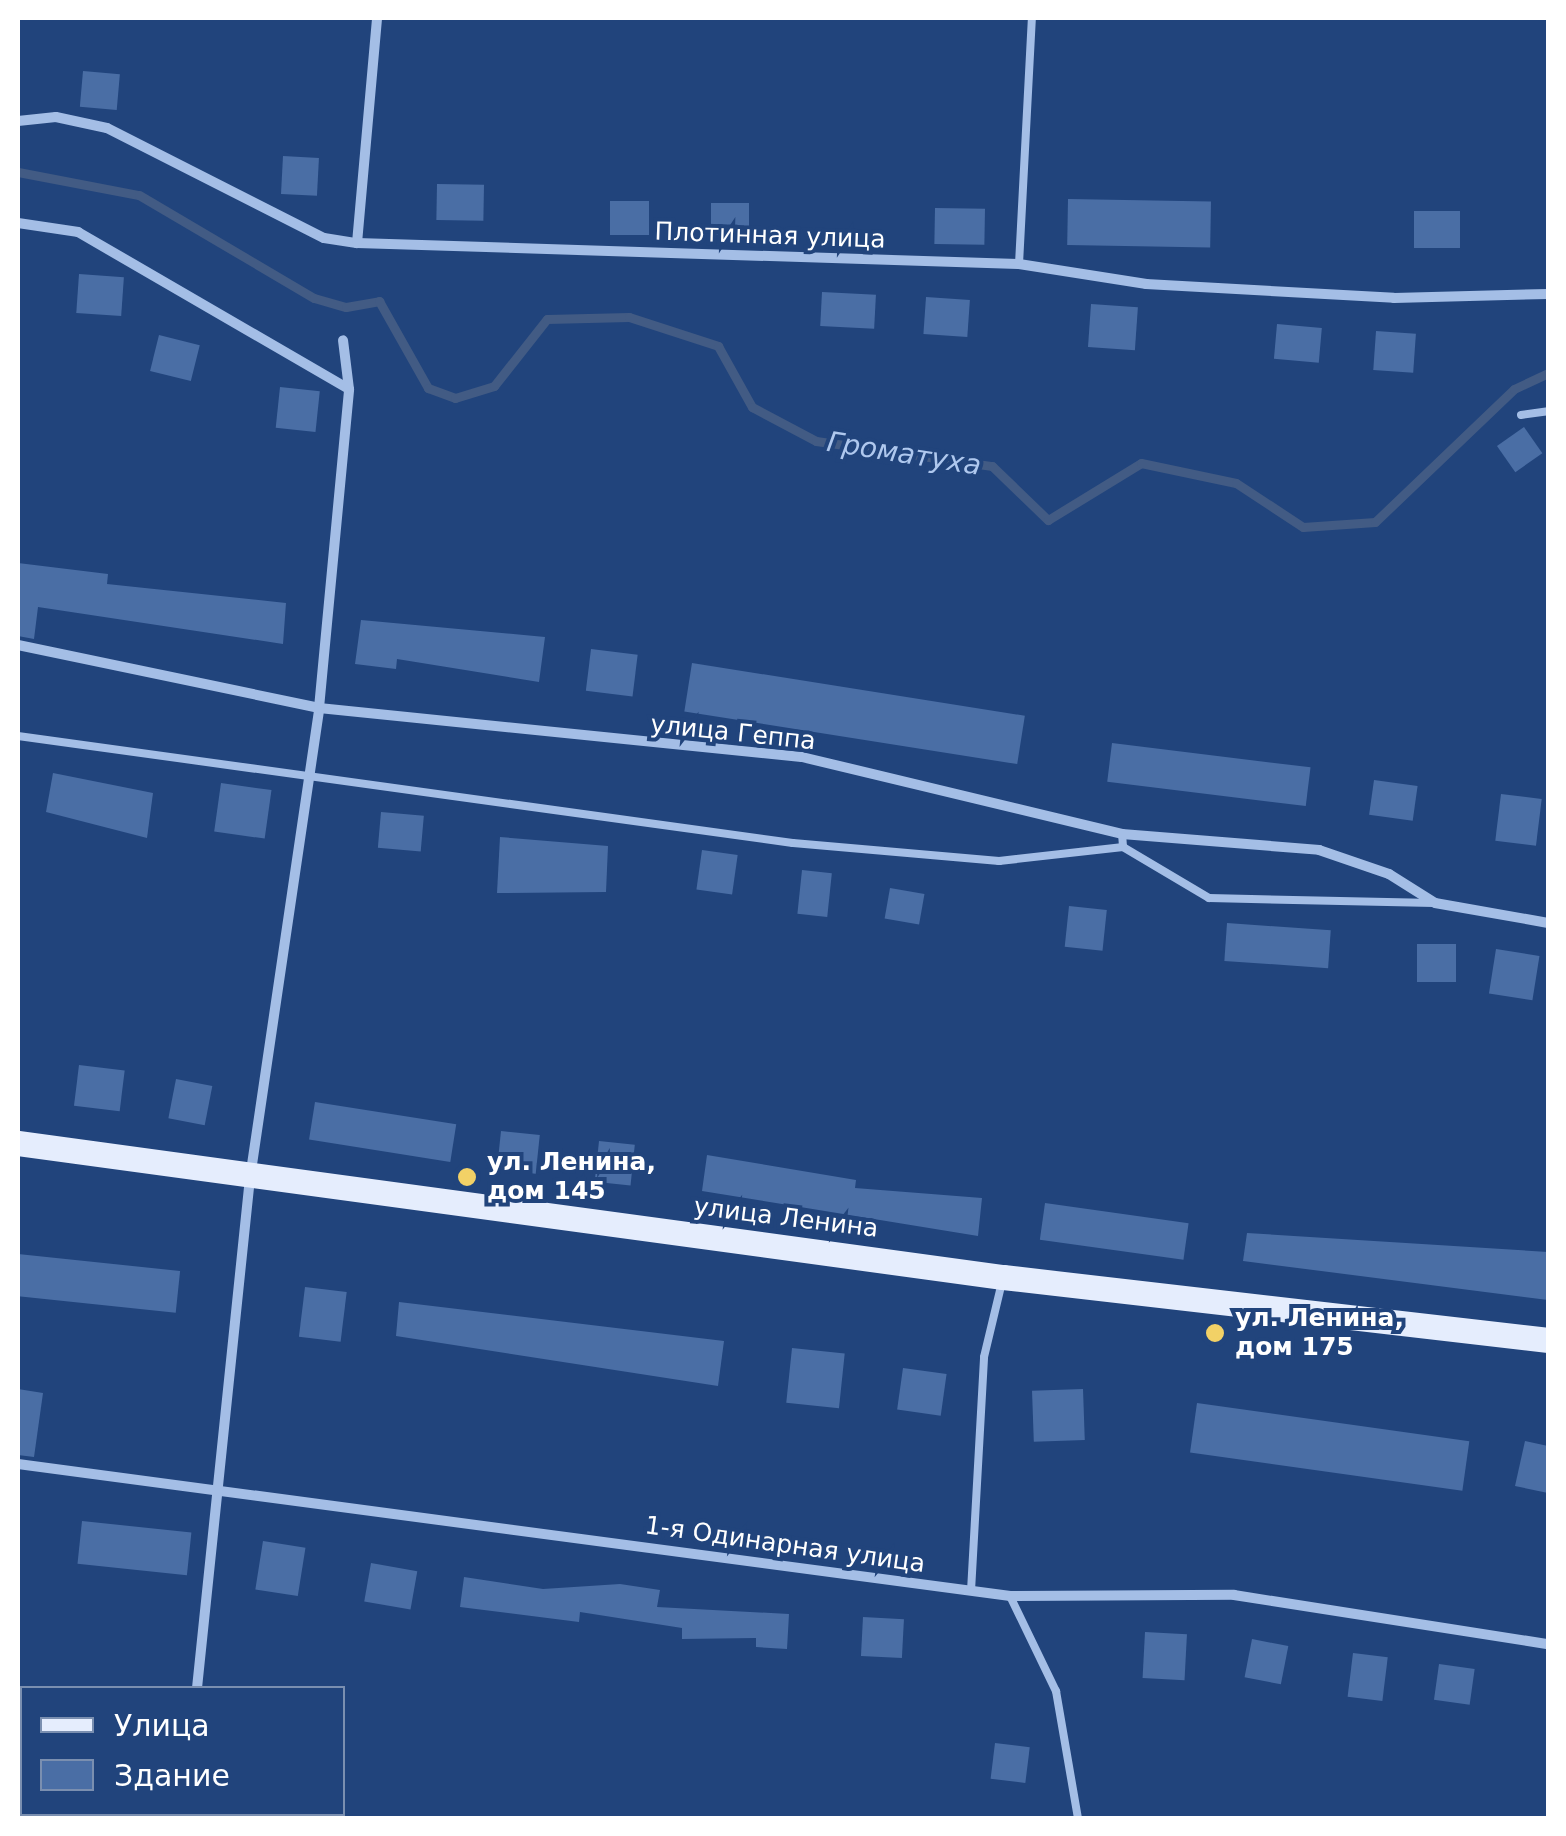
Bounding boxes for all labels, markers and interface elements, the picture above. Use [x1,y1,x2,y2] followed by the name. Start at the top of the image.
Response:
[654,217,886,255] street label: Плотинная улица
[825,425,983,483] water label: Громатуха
[649,709,817,757] street label: улица Геппа
[487,1148,656,1207] place label: ул. Ленина, дом 145
[456,1166,478,1188] marker: ул. Ленина, дом 145
[692,1192,880,1244] street label: улица Ленина
[1235,1304,1404,1363] place label: ул. Ленина, дом 175
[1204,1322,1226,1344] marker: ул. Ленина, дом 175
[643,1510,927,1580] street label: 1-я Одинарная улица
[20,1686,345,1816] legend
[114,1708,210,1743] text: Улица
[114,1758,230,1793] text: Здание

